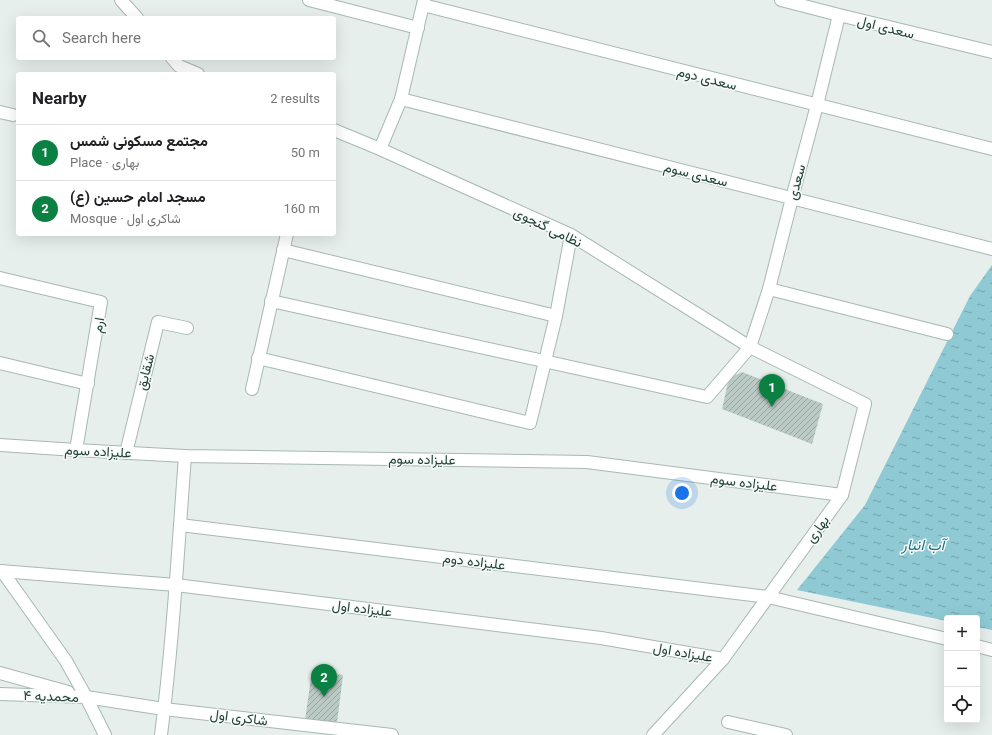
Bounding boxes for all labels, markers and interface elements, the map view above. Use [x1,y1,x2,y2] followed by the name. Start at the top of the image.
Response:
[855,12,916,44] street label: سعدی اول
[16,16,336,60] search box
[30,27,52,49] icon: search
[62,29,141,47] text: Search here
[675,63,739,94] street label: سعدی دوم
[32,88,87,108] text: Nearby
[270,91,320,106] text: 2 results
[70,132,208,150] text: مجتمع مسکونی شمس
[41,145,49,160] text: 1
[291,145,320,160] text: 50 m
[70,155,139,170] text: Place · بهاری
[662,158,730,191] street label: سعدی سوم
[784,162,809,202] street label: سعدی
[70,188,206,206] text: مسجد امام حسین (ع)
[41,201,49,216] text: 2
[283,201,320,216] text: 160 m
[511,204,585,251] street label: نظامی گنجوی
[70,211,181,226] text: Mosque · شاکری اول
[89,316,108,334] street label: ارم
[133,352,158,392] street label: شقایق
[759,374,785,407] pin: 1
[64,441,132,462] street label: علیزاده سوم
[388,450,456,469] street label: علیزاده سوم
[710,470,778,495] street label: علیزاده سوم
[672,483,692,503] your location
[802,512,833,546] street label: بهاری
[901,536,949,554] water label: آب انبار
[442,549,506,574] street label: علیزاده دوم
[331,596,393,622] street label: علیزاده اول
[944,615,980,723] map controls
[944,615,980,651] button: +
[652,639,714,667] street label: علیزاده اول
[944,651,980,687] button: −
[311,664,337,697] pin: 2
[23,687,79,705] street label: محمدیه ۴
[944,687,980,723] button: locate
[209,706,269,730] street label: شاکری اول

